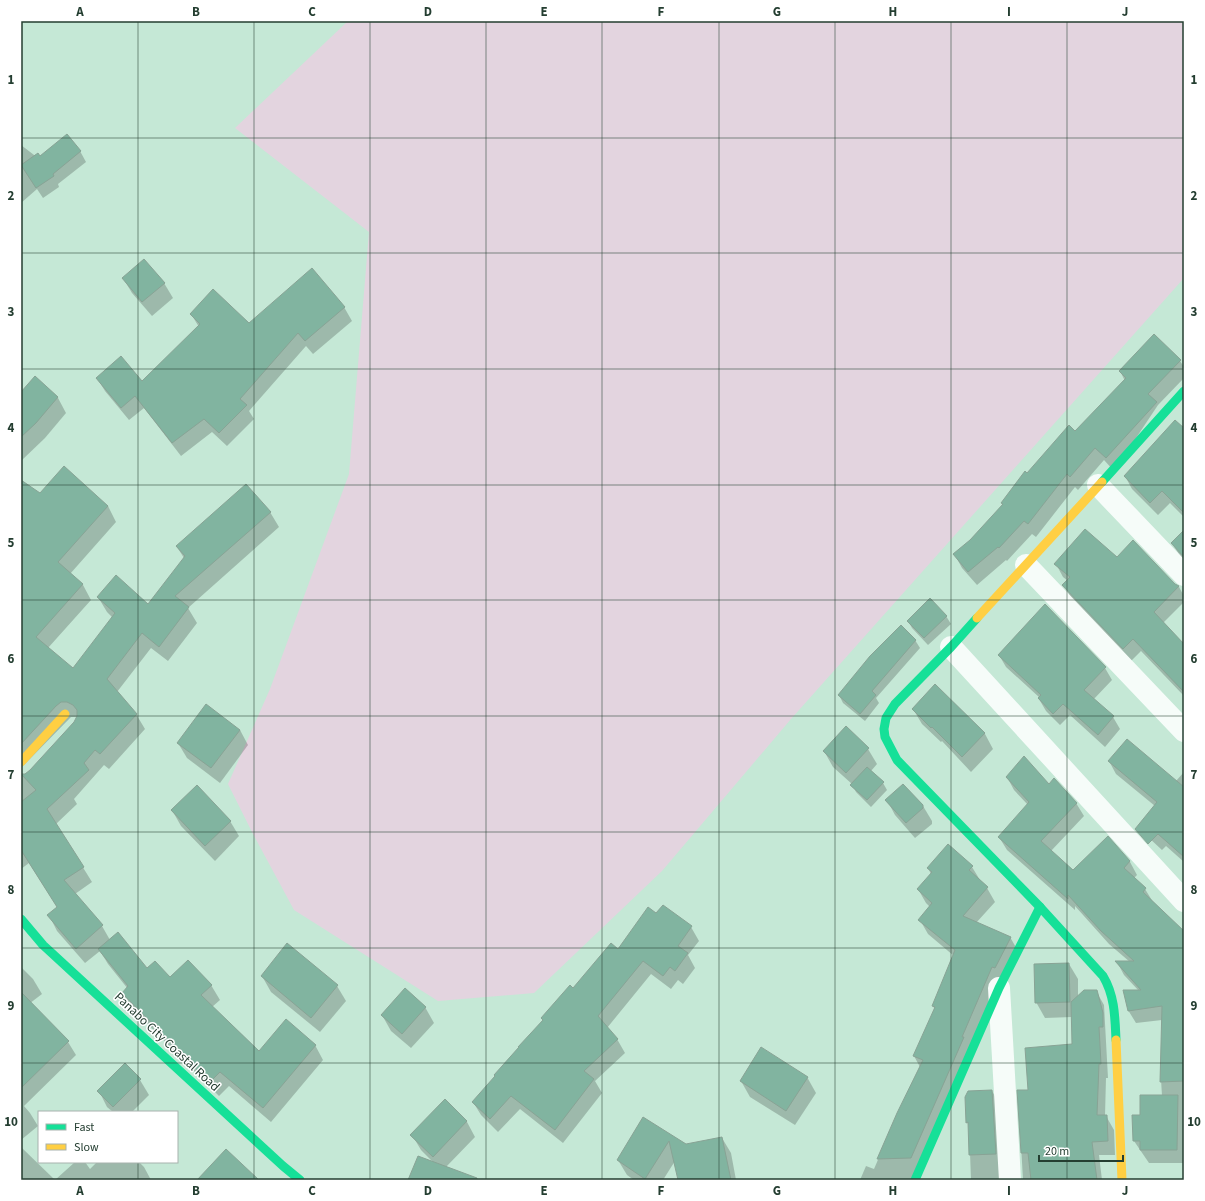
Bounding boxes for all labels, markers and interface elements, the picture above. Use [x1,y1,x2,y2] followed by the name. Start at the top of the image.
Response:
[75,3,84,21] text: A
[192,3,200,21] text: B
[308,3,316,21] text: C
[424,3,432,21] text: D
[540,3,548,21] text: E
[658,3,665,21] text: F
[773,3,781,21] text: G
[889,3,897,21] text: H
[1007,3,1011,21] text: I
[1122,3,1128,21] text: J
[8,71,15,89] text: 1
[1191,71,1198,89] text: 1
[8,187,15,205] text: 2
[1191,187,1198,205] text: 2
[8,303,15,321] text: 3
[1191,303,1198,321] text: 3
[8,419,15,437] text: 4
[1191,419,1198,437] text: 4
[8,534,15,552] text: 5
[1191,534,1198,552] text: 5
[8,650,15,668] text: 6
[1191,650,1198,668] text: 6
[8,766,15,784] text: 7
[1191,766,1198,784] text: 7
[8,881,15,899] text: 8
[1191,881,1198,899] text: 8
[110,988,224,1096] street label: Panabo City Coastal Road
[8,997,15,1015] text: 9
[1191,997,1198,1015] text: 9
[38,1111,178,1163] legend
[4,1113,18,1131] text: 10
[1187,1113,1201,1131] text: 10
[74,1119,94,1136] text: Fast
[1039,1137,1123,1163] scale bar
[74,1139,99,1156] text: Slow
[1045,1143,1069,1160] text: 20 m
[75,1182,84,1200] text: A
[192,1182,200,1200] text: B
[308,1182,316,1200] text: C
[424,1182,432,1200] text: D
[540,1182,548,1200] text: E
[658,1182,665,1200] text: F
[773,1182,781,1200] text: G
[889,1182,897,1200] text: H
[1007,1182,1011,1200] text: I
[1122,1182,1128,1200] text: J

